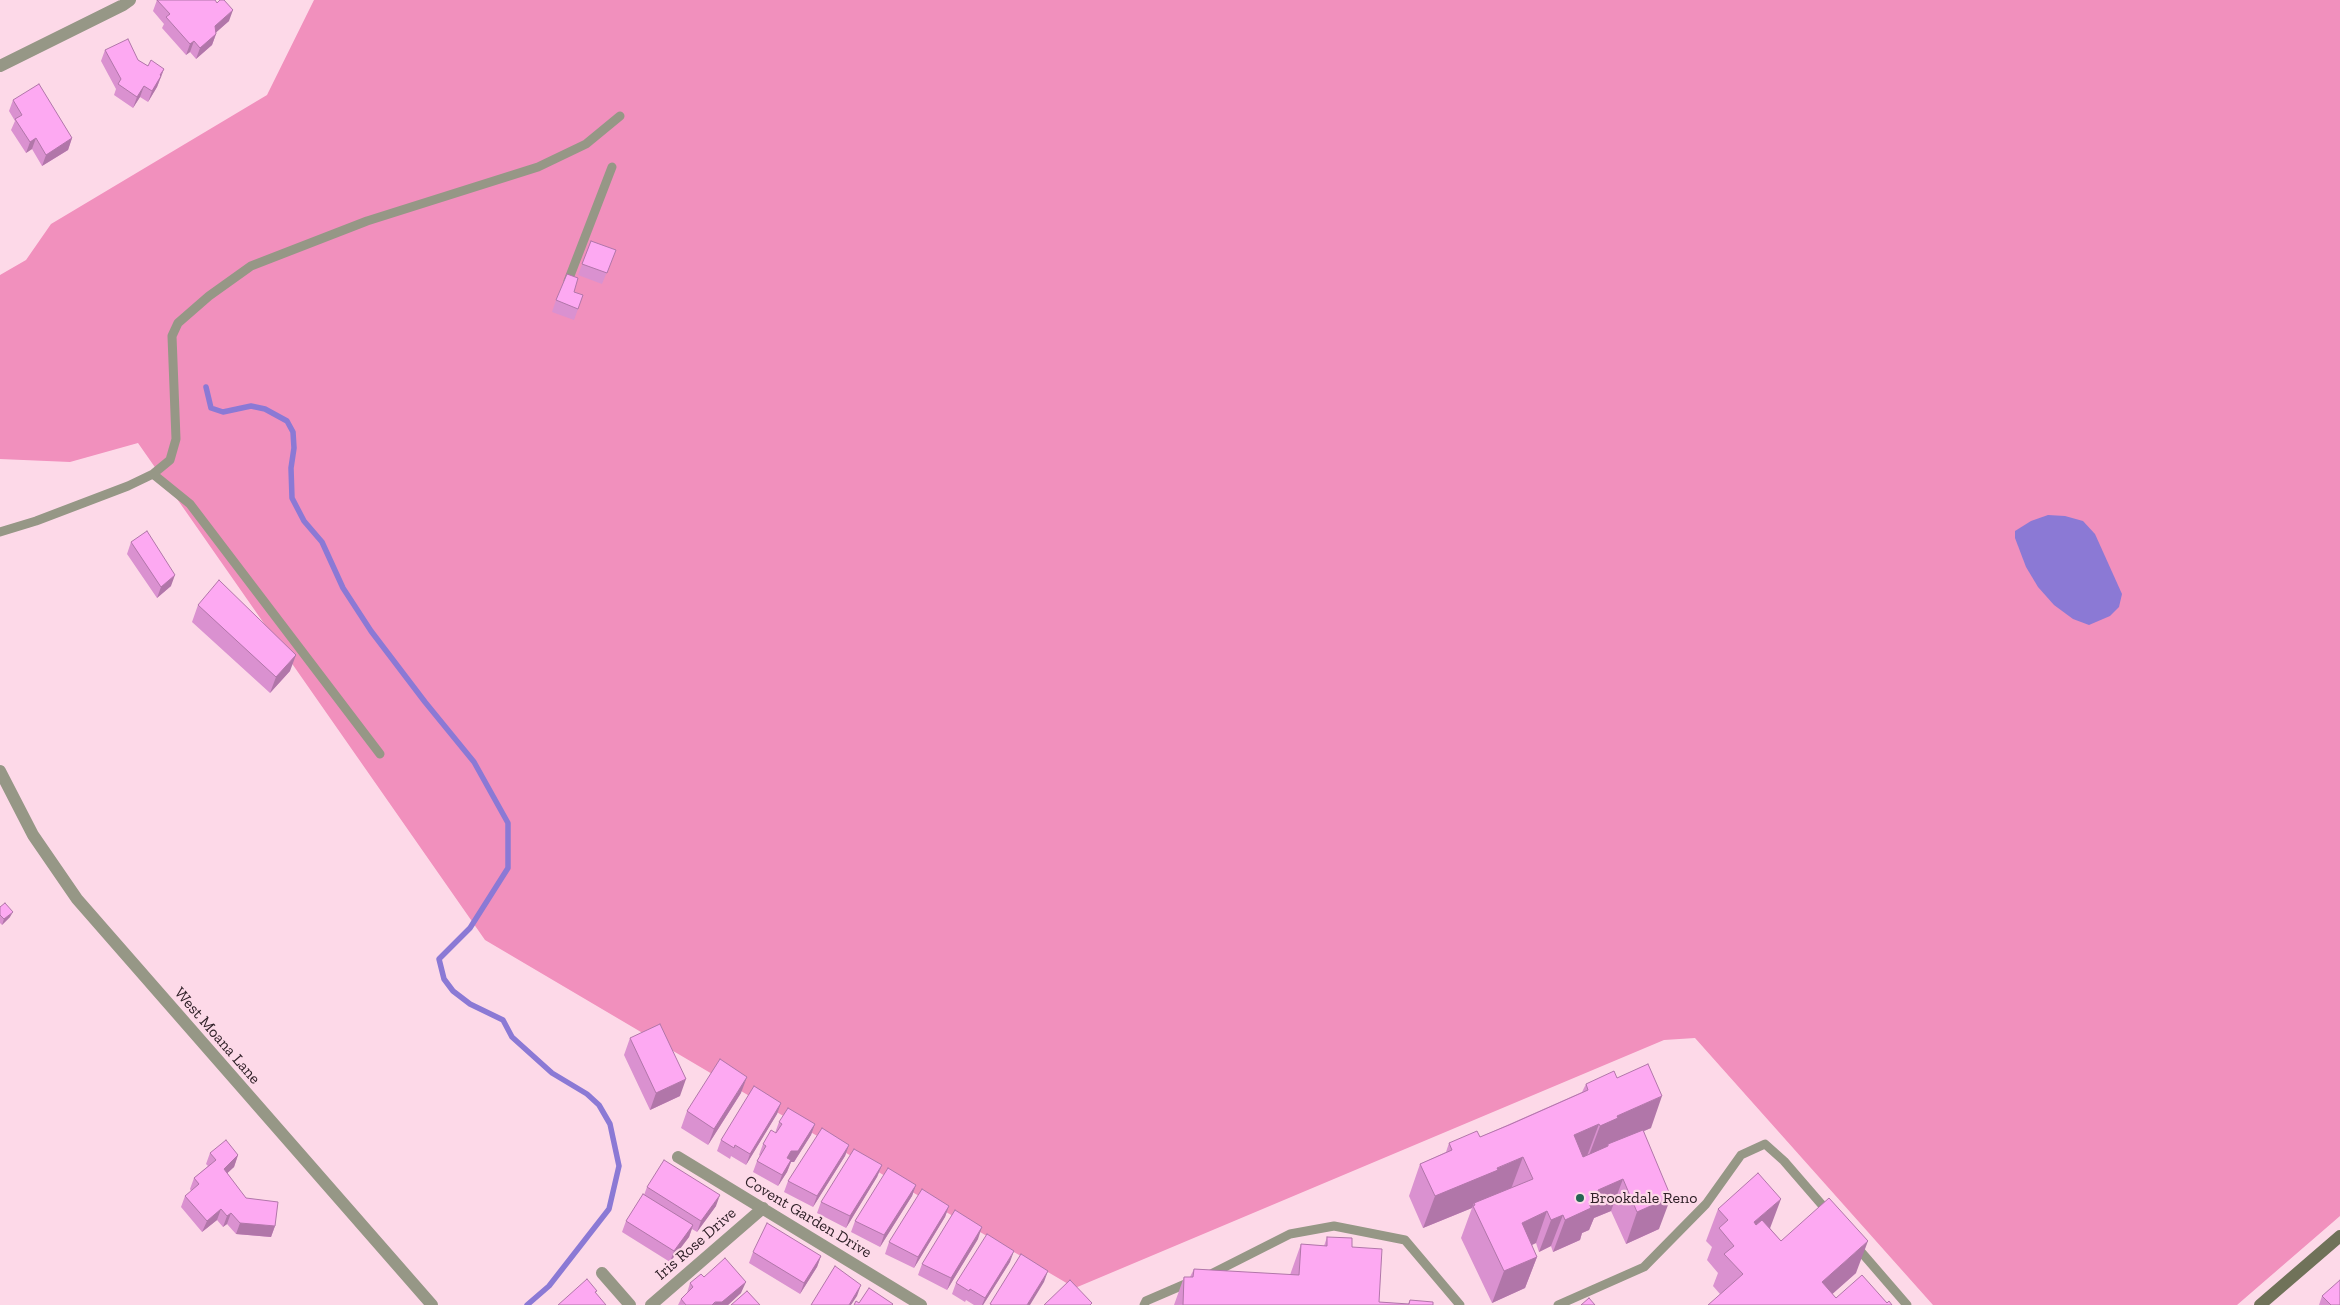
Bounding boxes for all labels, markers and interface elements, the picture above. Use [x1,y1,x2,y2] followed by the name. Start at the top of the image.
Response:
[170,984,264,1088] street label: West Moana Lane
[741,1172,875,1262] street label: Covent Garden Drive
[1590,1188,1697,1208] place label: Brookdale Reno
[1574,1192,1586,1204] marker: Brookdale Reno
[652,1204,740,1284] street label: Iris Rose Drive

